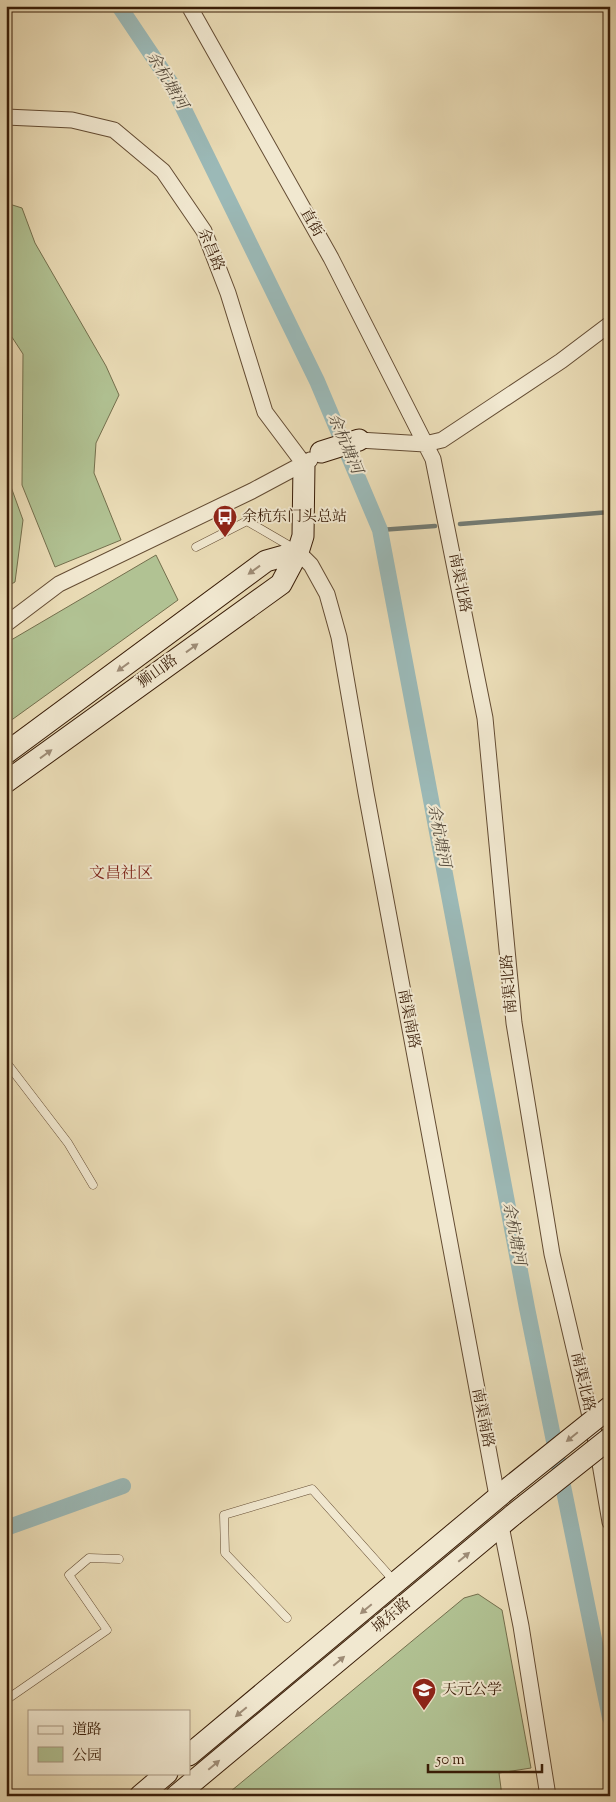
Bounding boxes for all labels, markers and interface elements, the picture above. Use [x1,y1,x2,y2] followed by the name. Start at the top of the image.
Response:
[140,48,194,117] water label: 余杭塘河
[294,205,328,241] street label: 直街
[192,225,228,275] street label: 余昌路
[321,410,368,481] water label: 余杭塘河
[212,504,238,538] bus stop icon: 余杭东门头总站
[242,507,347,528] place label: 余杭东门头总站
[443,552,475,614] street label: 南渠北路
[247,565,261,575] one-way arrow
[185,643,199,653] one-way arrow
[134,650,182,694] street label: 狮山路
[117,661,130,672] one-way arrow
[39,748,52,759] one-way arrow
[421,802,456,873] water label: 余杭塘河
[89,863,153,886] district label: 文昌社区
[497,953,523,1015] street label: 南渠北路
[392,988,424,1050] street label: 南渠南路
[496,1200,531,1271] water label: 余杭塘河
[565,1350,599,1414] street label: 南渠北路
[466,1387,498,1449] street label: 南渠南路
[565,1432,578,1443] one-way arrow
[457,1551,470,1562] one-way arrow
[368,1593,416,1639] street label: 城东路
[360,1603,373,1614] one-way arrow
[332,1655,345,1666] one-way arrow
[411,1677,437,1711] school or university icon: 天元公学
[442,1680,502,1701] place label: 天元公学
[234,1707,247,1718] one-way arrow
[28,1710,190,1774] legend
[72,1720,102,1741] text: 道路
[428,1742,542,1774] scale bar
[72,1746,102,1767] text: 公园
[435,1750,465,1771] text: 50 m
[207,1759,220,1770] one-way arrow

